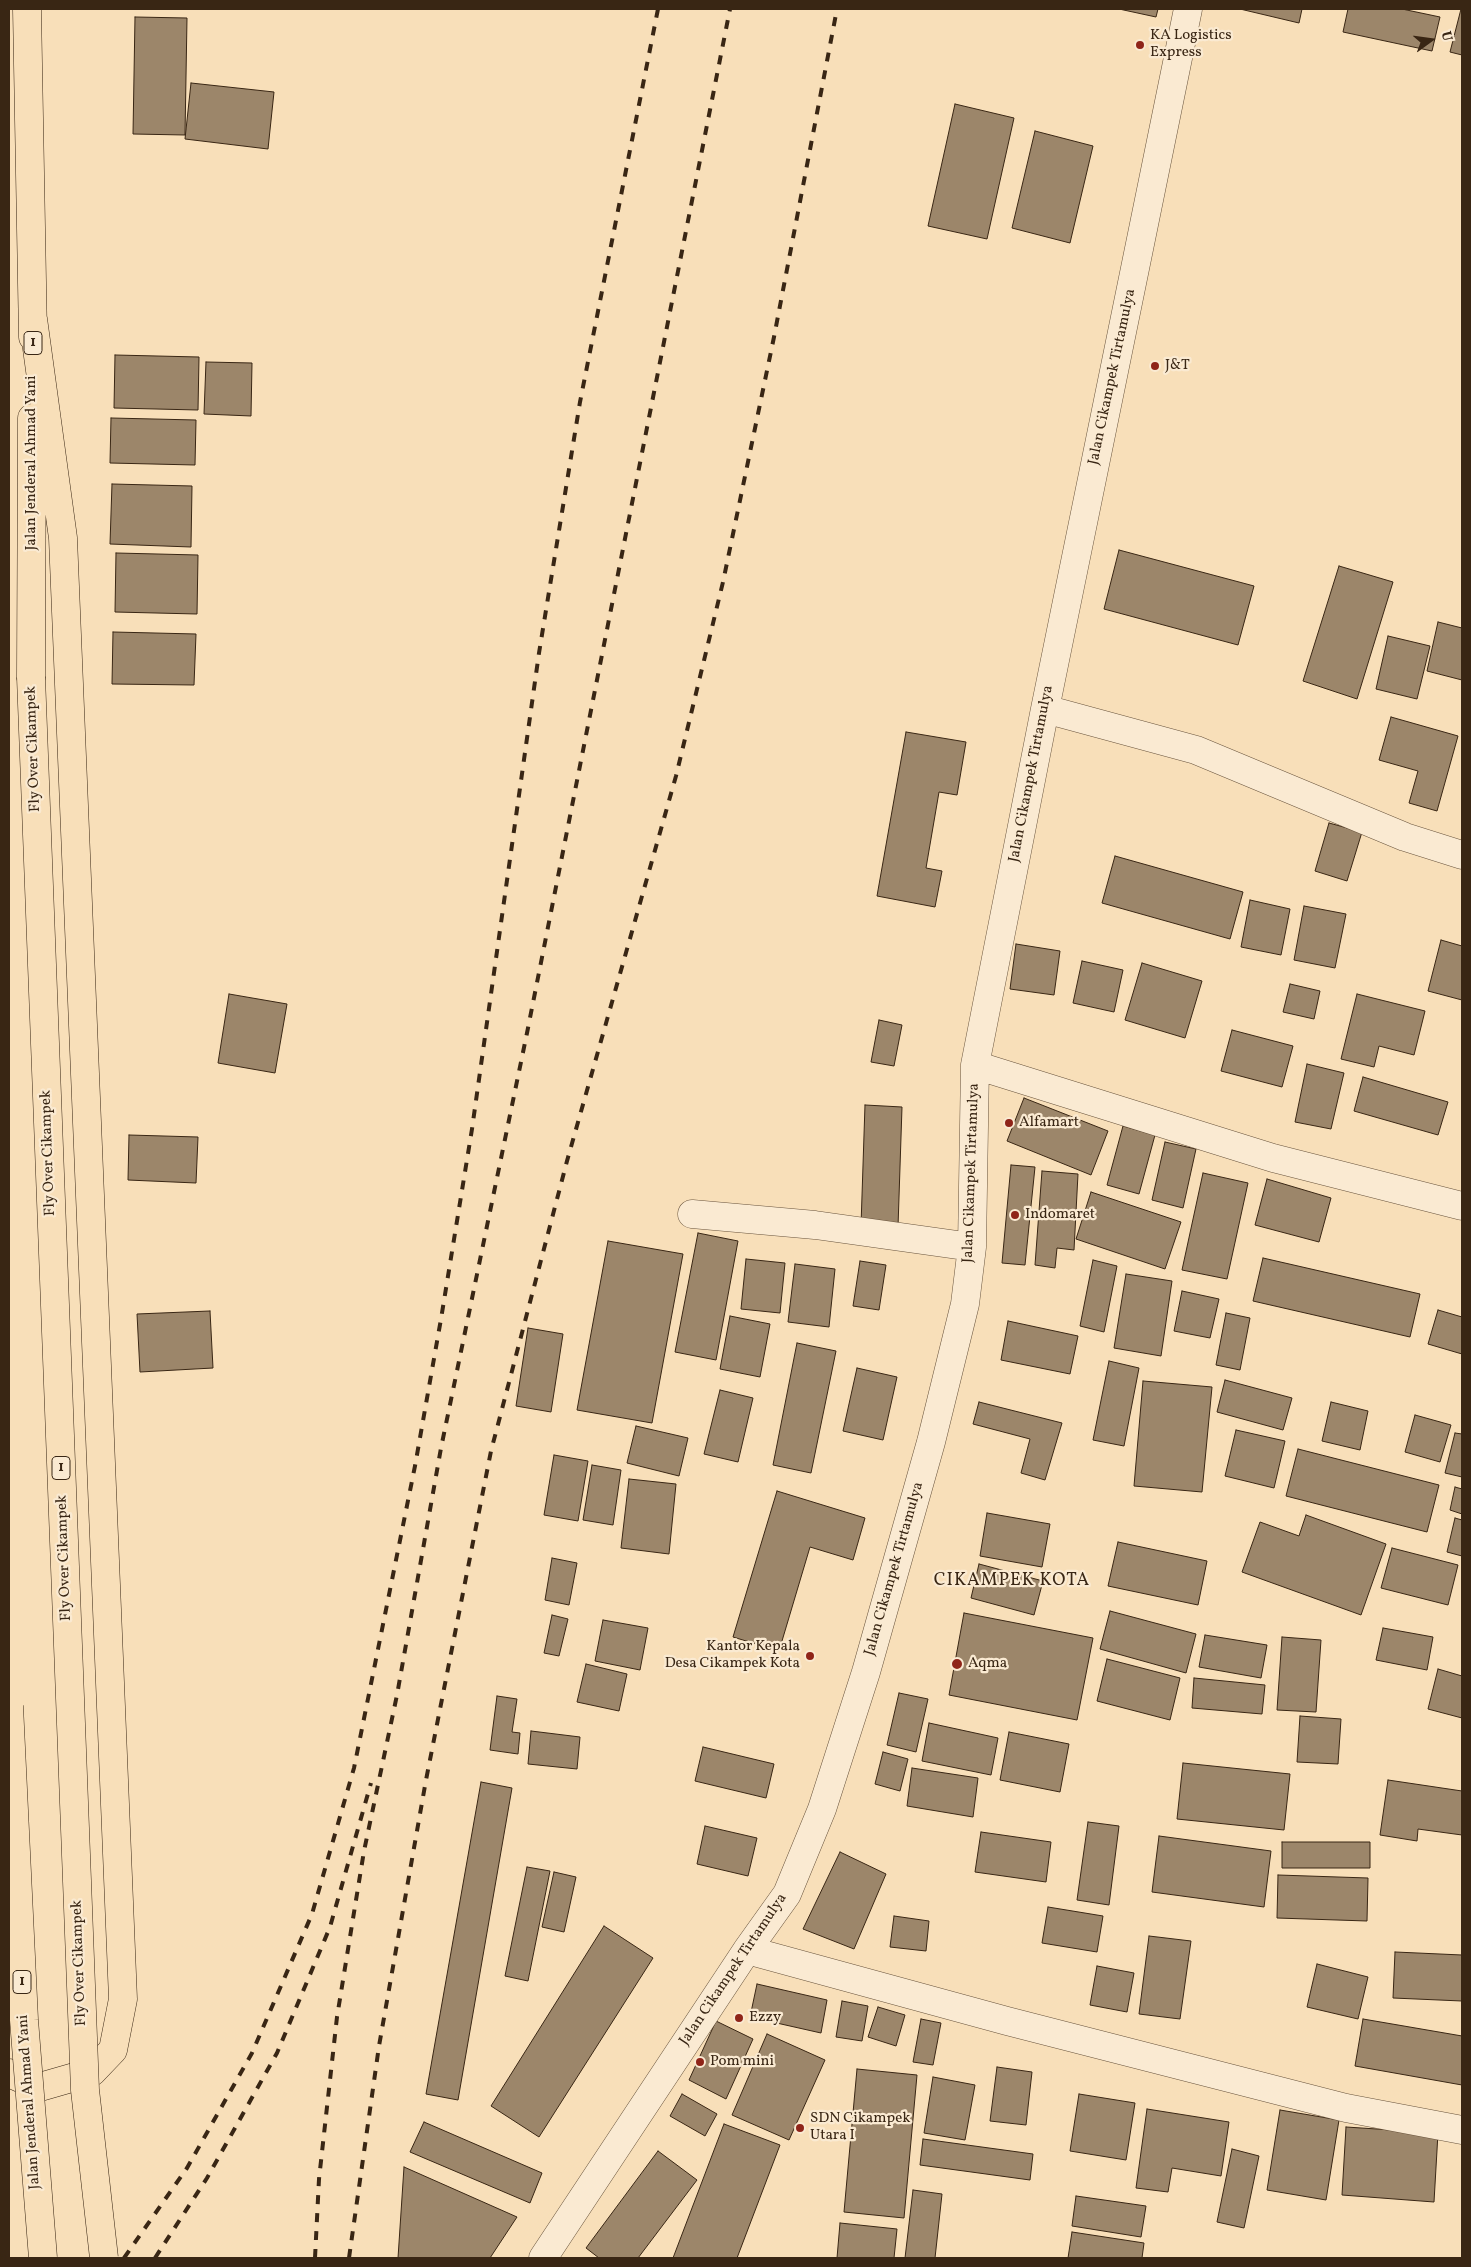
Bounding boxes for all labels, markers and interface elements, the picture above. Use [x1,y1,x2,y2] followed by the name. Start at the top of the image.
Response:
[1406,15,1456,65] north arrow
[1150,27,1232,62] place label: KA Logistics Express
[1436,29,1456,43] text: U
[1134,39,1146,51] marker: KA Logistics Express
[1086,287,1140,467] street label: Jalan Cikampek Tirtamulya
[24,332,42,354] road number: 1
[1165,357,1190,375] place label: J&T
[1149,360,1161,372] marker: J&T
[23,375,41,551] street label: Jalan Jenderal Ahmad Yani
[1006,684,1058,864] street label: Jalan Cikampek Tirtamulya
[23,686,45,812] street label: Fly Over Cikampek
[960,1083,984,1263] street label: Jalan Cikampek Tirtamulya
[38,1090,60,1216] street label: Fly Over Cikampek
[1019,1114,1079,1132] place label: Alfamart
[1003,1117,1015,1129] marker: Alfamart
[1025,1206,1095,1224] place label: Indomaret
[1009,1209,1021,1221] marker: Indomaret
[52,1456,70,1480] road number: 1
[862,1480,928,1658] street label: Jalan Cikampek Tirtamulya
[54,1495,76,1621] street label: Fly Over Cikampek
[932,1571,1092,1593] district label: CIKAMPEK KOTA
[665,1638,800,1673] place label: Kantor Kepala Desa Cikampek Kota
[804,1650,816,1662] marker: Kantor Kepala Desa Cikampek Kota
[968,1655,1007,1673] place label: Aqma
[950,1657,964,1671] marker: Aqma
[676,1890,792,2050] street label: Jalan Cikampek Tirtamulya
[69,1900,91,2026] street label: Fly Over Cikampek
[13,1970,31,1994] road number: 1
[749,2009,781,2027] place label: Ezzy
[733,2012,745,2024] marker: Ezzy
[15,2014,45,2190] street label: Jalan Jenderal Ahmad Yani
[710,2053,774,2071] place label: Pom mini
[694,2056,706,2068] marker: Pom mini
[810,2110,910,2145] place label: SDN Cikampek Utara I
[794,2122,806,2134] marker: SDN Cikampek Utara I

